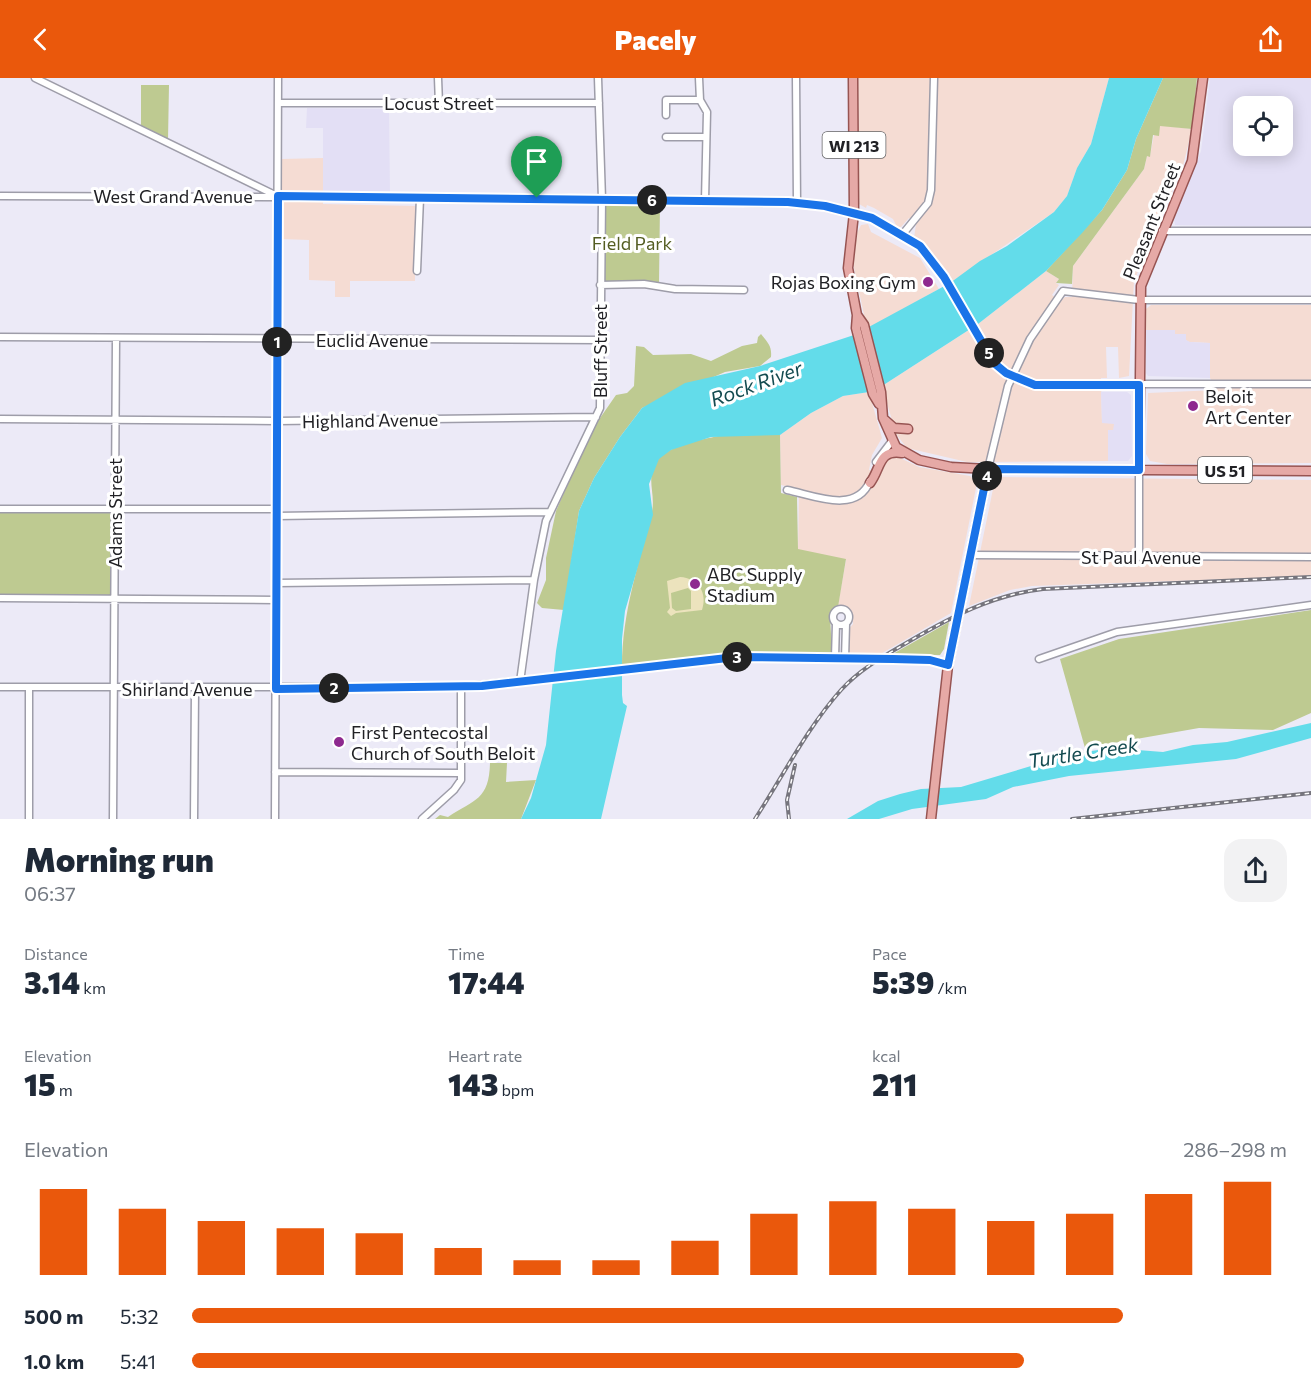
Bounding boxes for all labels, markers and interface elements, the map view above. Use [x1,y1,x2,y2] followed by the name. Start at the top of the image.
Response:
[24,23,57,56] icon: back
[614,23,697,56] text: Pacely
[1254,23,1287,56] icon: share
[384,92,494,114] street label: Locust Street
[1233,96,1293,156] map controls
[1233,96,1293,156] button: locate
[822,132,886,158] road number: WI 213
[511,136,562,198] pin
[520,145,553,178] icon: arrive
[1117,159,1185,283] street label: Pleasant Street
[93,185,253,207] street label: West Grand Avenue
[637,185,667,215] pin: 6
[647,190,657,209] text: 6
[592,232,673,254] park label: Field Park
[771,271,916,293] place label: Rojas Boxing Gym
[921,275,935,289] marker: Rojas Boxing Gym
[589,304,611,398] street label: Bluff Street
[262,327,292,357] pin: 1
[316,329,428,351] street label: Euclid Avenue
[273,332,281,351] text: 1
[974,338,1004,368] pin: 5
[984,343,994,362] text: 5
[707,355,806,411] water label: Rock River
[1205,385,1292,428] place label: Beloit Art Center
[1186,399,1200,413] marker: Beloit Art Center
[302,408,438,432] street label: Highland Avenue
[1198,457,1252,483] road number: US 51
[104,458,126,568] street label: Adams Street
[972,461,1002,491] pin: 4
[982,466,992,485] text: 4
[1081,546,1201,568] street label: St Paul Avenue
[707,563,803,606] place label: ABC Supply Stadium
[688,577,702,591] marker: ABC Supply Stadium
[722,642,752,672] pin: 3
[732,647,742,666] text: 3
[319,673,349,703] pin: 2
[122,678,252,700] street label: Shirland Avenue
[329,678,339,697] text: 2
[351,721,535,764] place label: First Pentecostal Church of South Beloit
[1026,731,1141,773] water label: Turtle Creek
[332,735,346,749] marker: First Pentecostal Church of South Beloit
[24,838,214,879] text: Morning run
[1224,839,1287,902] button: share
[24,881,76,905] text: 06:37
[24,944,88,963] text: Distance
[448,944,485,963] text: Time
[872,944,907,963] text: Pace
[24,963,80,1000] text: 3.14
[448,963,525,1000] text: 17:44
[872,963,934,1000] text: 5:39
[80,978,106,997] text: km
[934,978,967,997] text: /km
[24,1046,92,1065] text: Elevation
[448,1046,522,1065] text: Heart rate
[872,1046,901,1065] text: kcal
[24,1065,56,1102] text: 15
[448,1065,498,1102] text: 143
[872,1065,917,1102] text: 211
[56,1080,73,1099] text: m
[498,1080,534,1099] text: bpm
[24,1137,109,1161] text: Elevation
[1183,1137,1287,1161] text: 286–298 m
[24,1304,84,1328] text: 500 m
[120,1304,159,1328] text: 5:32
[24,1349,84,1373] text: 1.0 km
[120,1349,156,1373] text: 5:41

